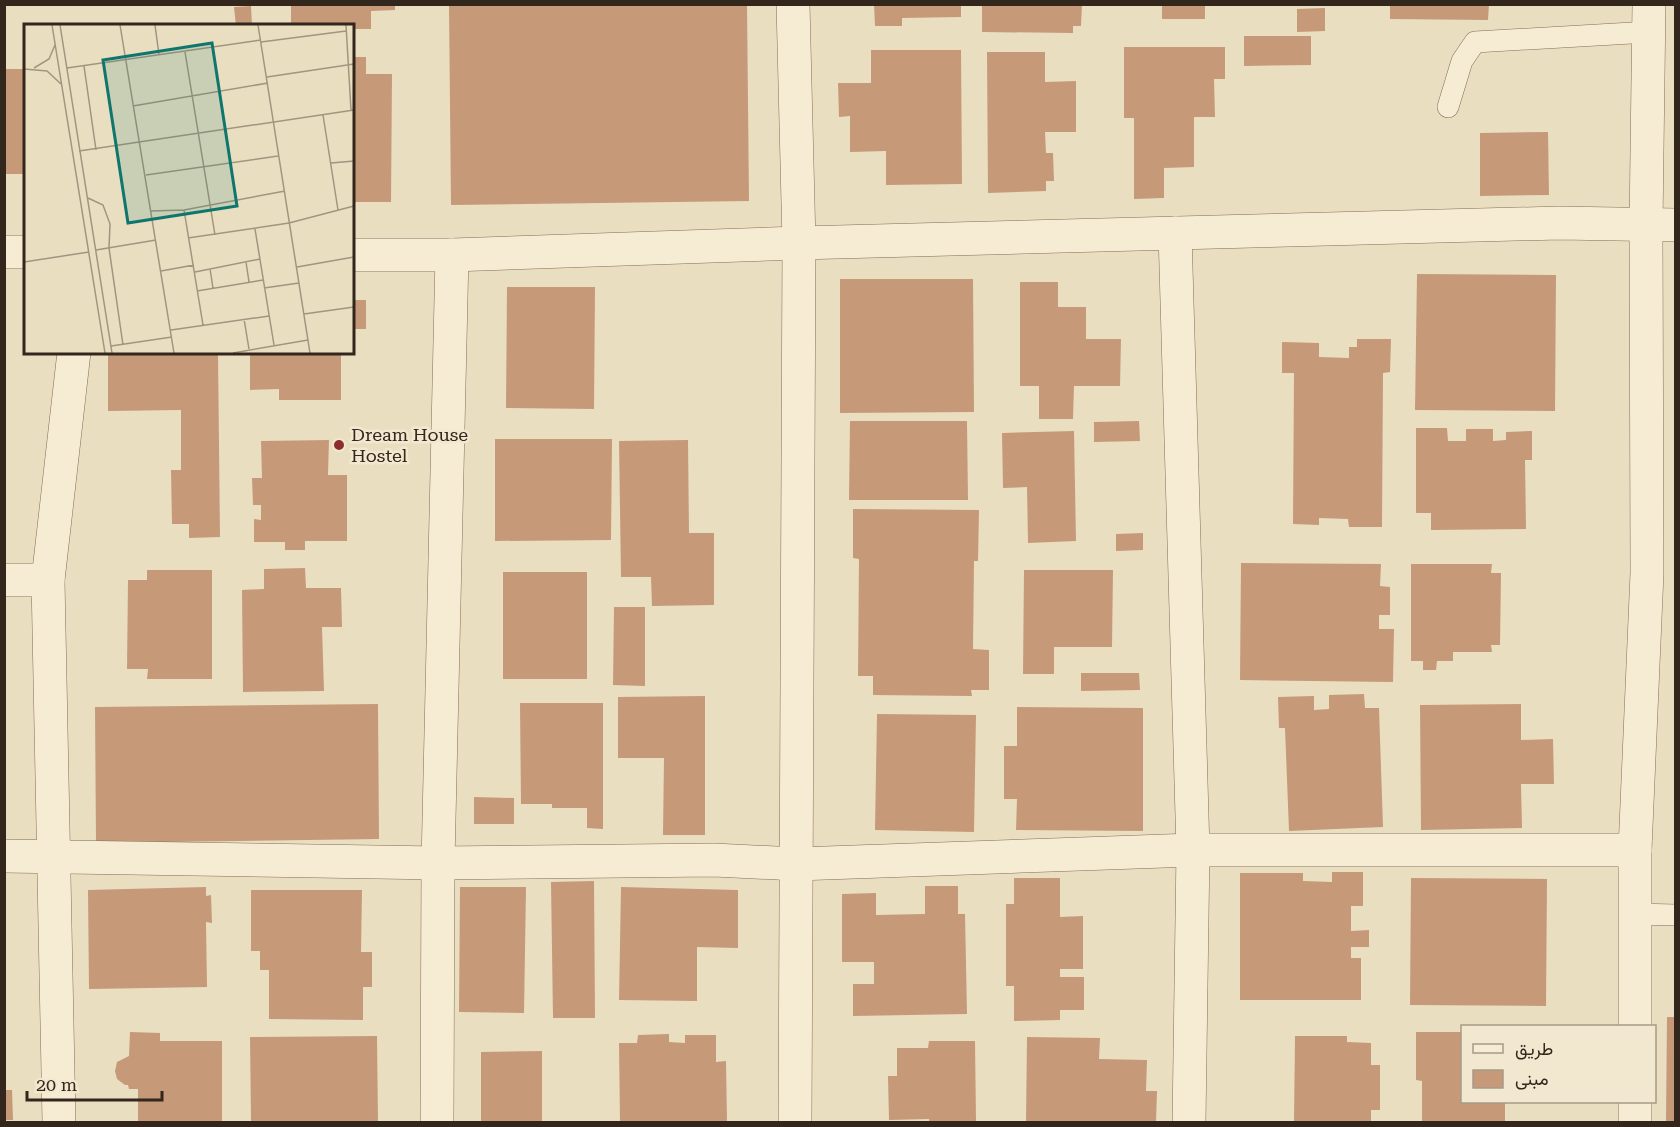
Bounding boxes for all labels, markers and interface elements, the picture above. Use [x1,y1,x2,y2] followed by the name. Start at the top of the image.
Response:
[24,24,354,354] inset map
[351,424,468,466] place label: Dream House Hostel
[332,438,346,452] marker: Dream House Hostel
[1461,1025,1656,1103] legend
[1515,1038,1553,1060] text: طريق
[27,1064,162,1102] scale bar
[1515,1068,1549,1090] text: مبنى
[36,1074,77,1095] text: 20 m

